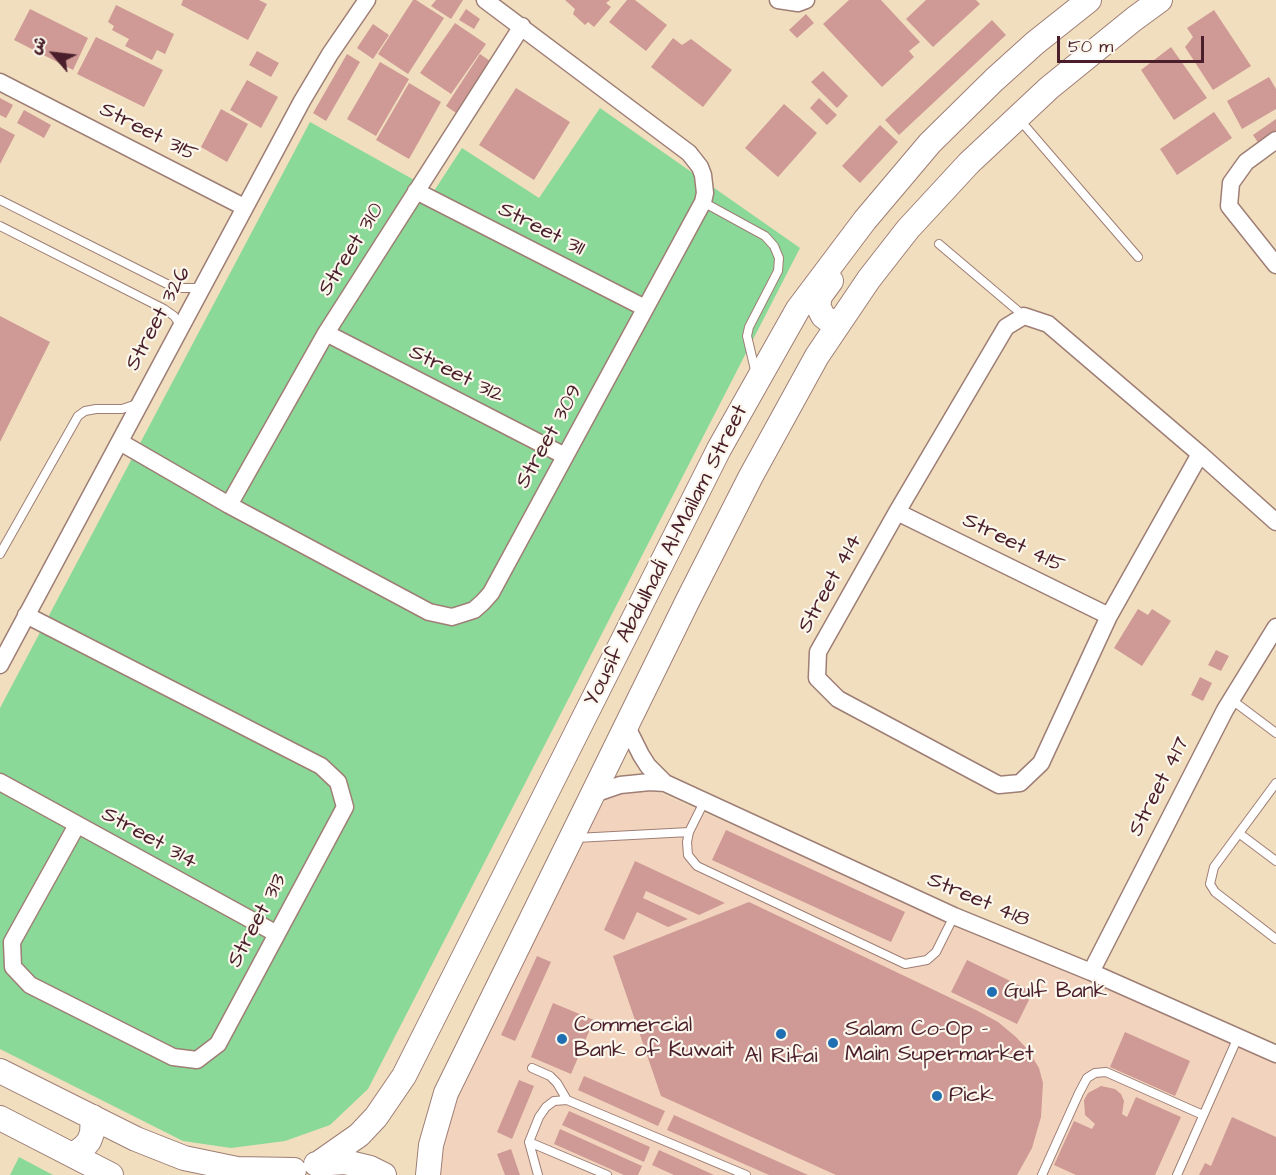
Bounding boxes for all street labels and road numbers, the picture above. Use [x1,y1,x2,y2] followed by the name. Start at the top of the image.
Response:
[95,97,201,169] street label: Street 315
[493,197,589,263] street label: Street 311
[313,199,391,301] street label: Street 310
[121,262,197,376] street label: Street 326
[404,340,508,410] street label: Street 312
[511,381,589,493] street label: Street 309
[579,401,755,711] street label: Yousif Abdulhadi Al-Mailam Street
[958,508,1068,580] street label: Street 415
[793,530,869,638] street label: Street 414
[1124,733,1196,841] street label: Street 417
[96,802,202,876] street label: Street 314
[923,868,1033,934] street label: Street 418
[222,870,294,972] street label: Street 313

